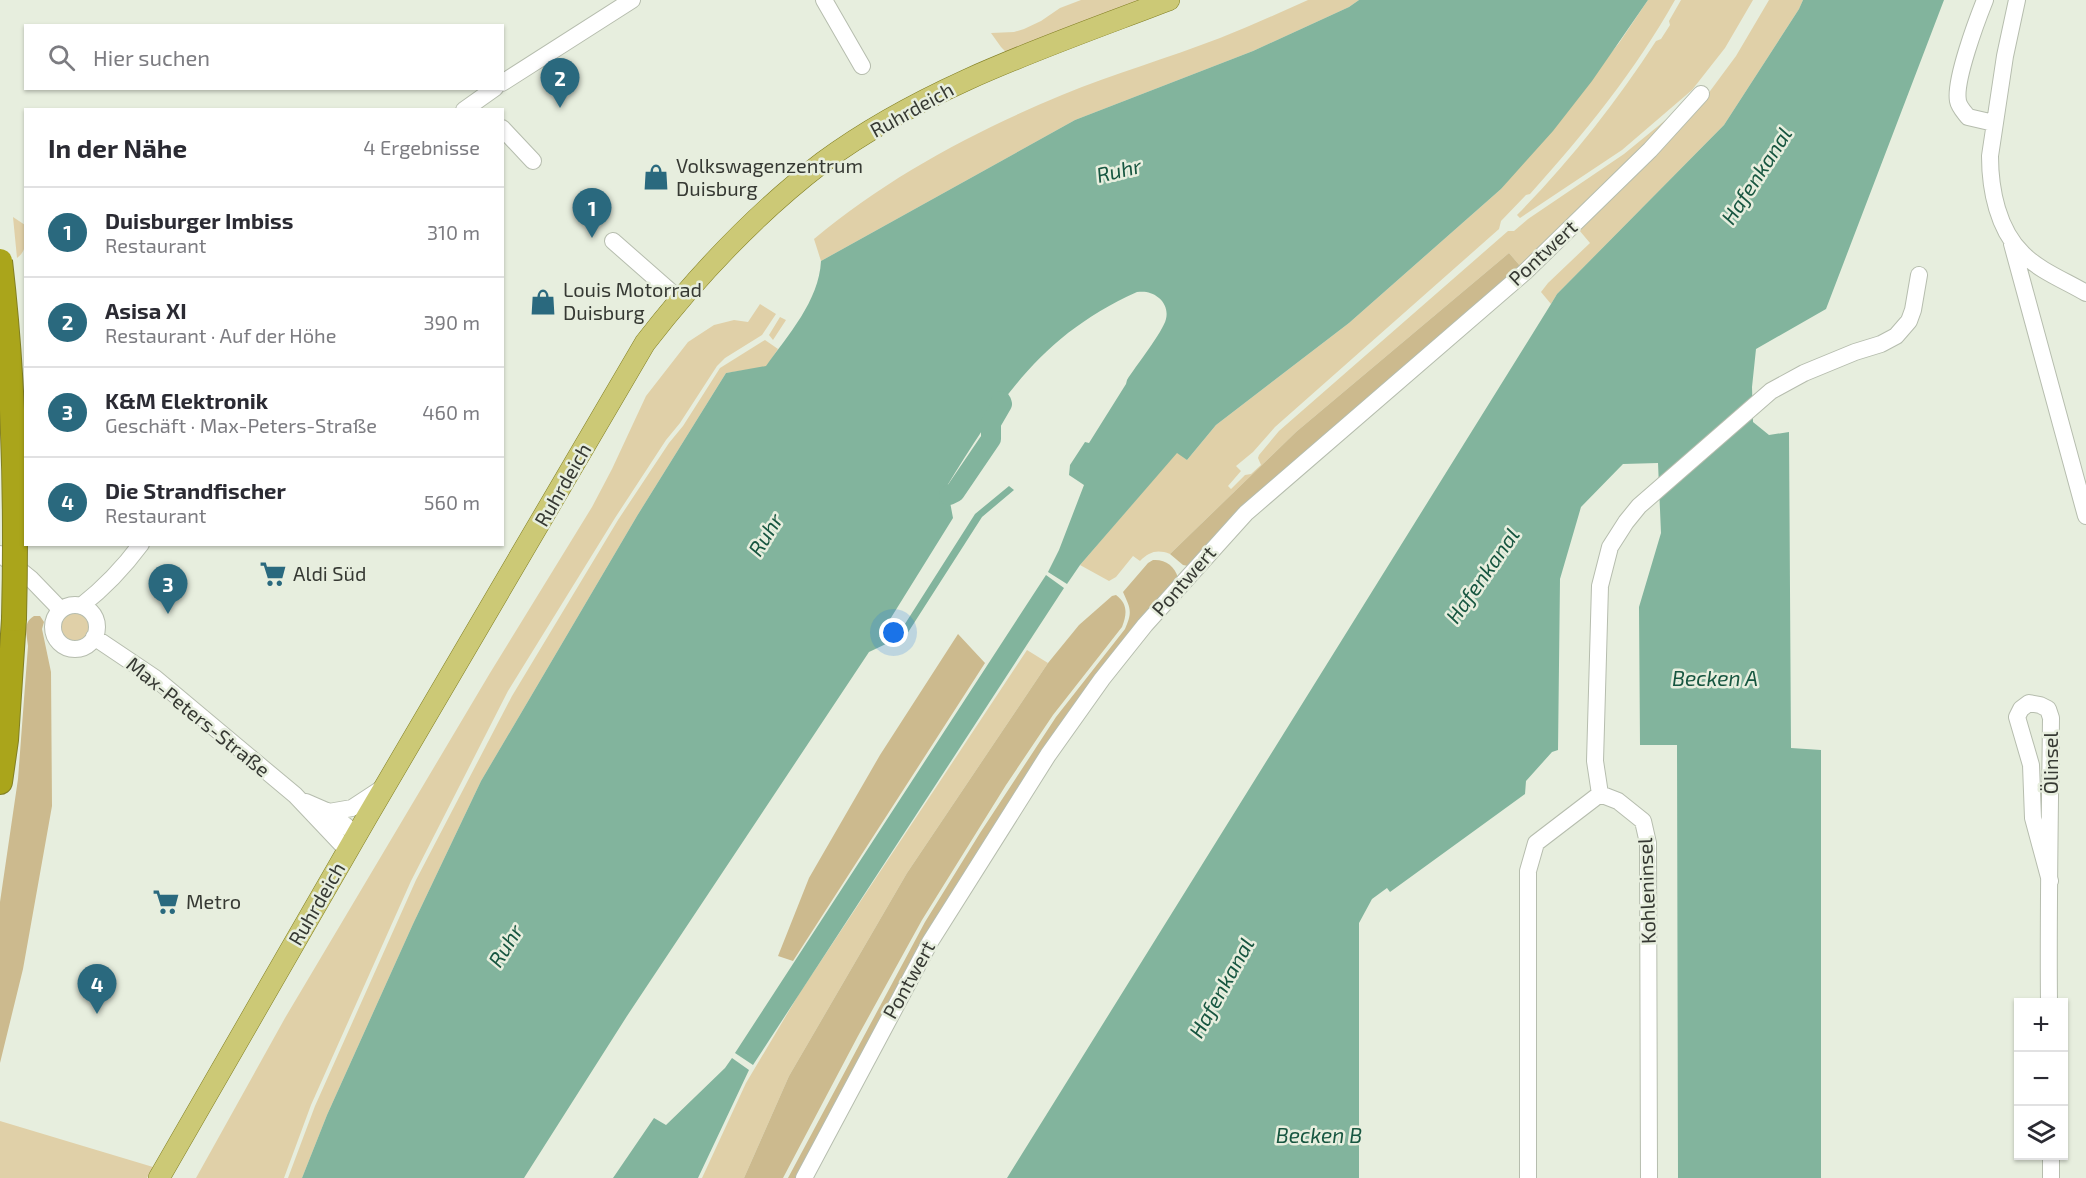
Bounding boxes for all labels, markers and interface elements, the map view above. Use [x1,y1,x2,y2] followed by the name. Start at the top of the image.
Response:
[24,24,504,90] search box
[45,41,78,74] icon: search
[93,44,210,70] text: Hier suchen
[540,58,580,108] pin: 2
[866,76,957,142] street label: Ruhrdeich
[1715,122,1796,228] water label: Hafenkanal
[48,132,187,163] text: In der Nähe
[363,135,480,159] text: 4 Ergebnisse
[1094,152,1144,187] water label: Ruhr
[676,153,863,200] place label: Volkswagenzentrum Duisburg
[641,162,671,192] shop icon: Volkswagenzentrum Duisburg
[572,188,612,238] pin: 1
[105,207,293,233] text: Duisburger Imbiss
[1503,214,1582,290] street label: Pontwert
[63,220,72,244] text: 1
[427,220,480,244] text: 310 m
[105,233,206,257] text: Restaurant
[563,277,702,324] place label: Louis Motorrad Duisburg
[528,287,558,317] shop icon: Louis Motorrad Duisburg
[105,297,187,323] text: Asisa XI
[62,310,73,334] text: 2
[423,310,480,334] text: 390 m
[105,323,336,347] text: Restaurant · Auf der Höhe
[105,387,268,413] text: K&M Elektronik
[62,400,73,424] text: 3
[422,400,480,424] text: 460 m
[105,413,377,437] text: Geschäft · Max-Peters-Straße
[529,439,595,530] street label: Ruhrdeich
[105,477,286,503] text: Die Strandfischer
[61,490,74,514] text: 4
[424,490,480,514] text: 560 m
[105,503,206,527] text: Restaurant
[742,508,788,560] water label: Ruhr
[1440,523,1524,628] water label: Hafenkanal
[1146,540,1220,620] street label: Pontwert
[258,559,288,589] supermarket icon: Aldi Süd
[293,561,366,585] place label: Aldi Süd
[148,564,188,614] pin: 3
[879,618,908,647] your location
[122,651,275,781] street label: Max-Peters-Straße
[1672,665,1758,690] water label: Becken A
[2038,732,2062,794] street label: Ölinsel
[1632,837,1660,945] street label: Kohleninsel
[283,858,349,949] street label: Ruhrdeich
[151,887,181,917] supermarket icon: Metro
[186,889,241,913] place label: Metro
[482,919,528,971] water label: Ruhr
[1183,933,1258,1042] water label: Hafenkanal
[877,936,939,1023] street label: Pontwert
[78,964,116,1014] pin: 4
[2014,998,2068,1160] map controls
[2014,998,2068,1052] button: +
[2014,1052,2068,1106] button: −
[2014,1106,2068,1160] button: layers
[1276,1122,1362,1147] water label: Becken B

